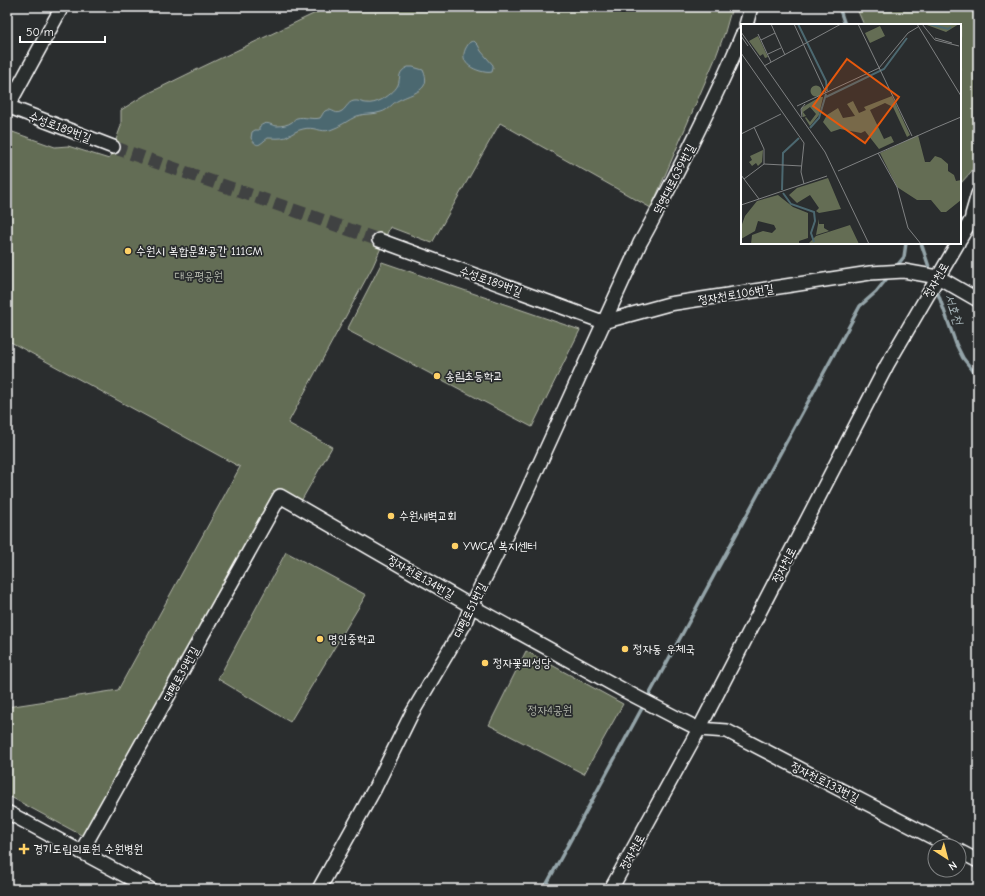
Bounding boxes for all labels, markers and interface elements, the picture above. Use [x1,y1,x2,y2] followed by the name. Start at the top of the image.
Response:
[20,18,105,44] scale bar
[741,24,961,244] inset map
[26,25,54,39] text: 50 m
[27,109,93,145] street label: 수성로189번길
[650,141,698,216] street label: 덕영대로639번길
[136,244,263,258] place label: 수원시 복합문화공간 111CM
[123,246,133,256] marker: 수원시 복합문화공간 111CM
[920,260,952,300] street label: 정자천로
[458,263,525,299] street label: 수성로189번길
[175,269,223,283] park label: 대유평공원
[697,281,775,307] street label: 정자천로106번길
[942,292,967,328] water label: 서호천
[445,369,503,383] place label: 송림초등학교
[432,371,442,381] marker: 송림초등학교
[399,509,457,523] place label: 수원새벽교회
[386,511,396,521] marker: 수원새벽교회
[463,539,537,553] place label: YWCA 복지센터
[450,541,460,551] marker: YWCA 복지센터
[769,545,799,585] street label: 정자천로
[385,552,457,602] street label: 정자천로134번길
[451,580,489,640] street label: 대평로51번길
[328,632,376,646] place label: 명인중학교
[315,634,325,644] marker: 명인중학교
[633,642,695,656] place label: 정자동 우체국
[160,644,202,704] street label: 대평로39번길
[620,644,630,654] marker: 정자동 우체국
[493,656,551,670] place label: 정자꽃뫼성당
[480,658,490,668] marker: 정자꽃뫼성당
[528,703,572,717] park label: 정자4공원
[788,759,862,805] street label: 정자천로133번길
[617,832,647,872] street label: 정자천로
[927,838,967,878] north arrow
[33,842,143,856] place label: 경기도립의료원 수원병원
[18,843,30,855] marker: 경기도립의료원 수원병원
[946,858,959,873] text: N

